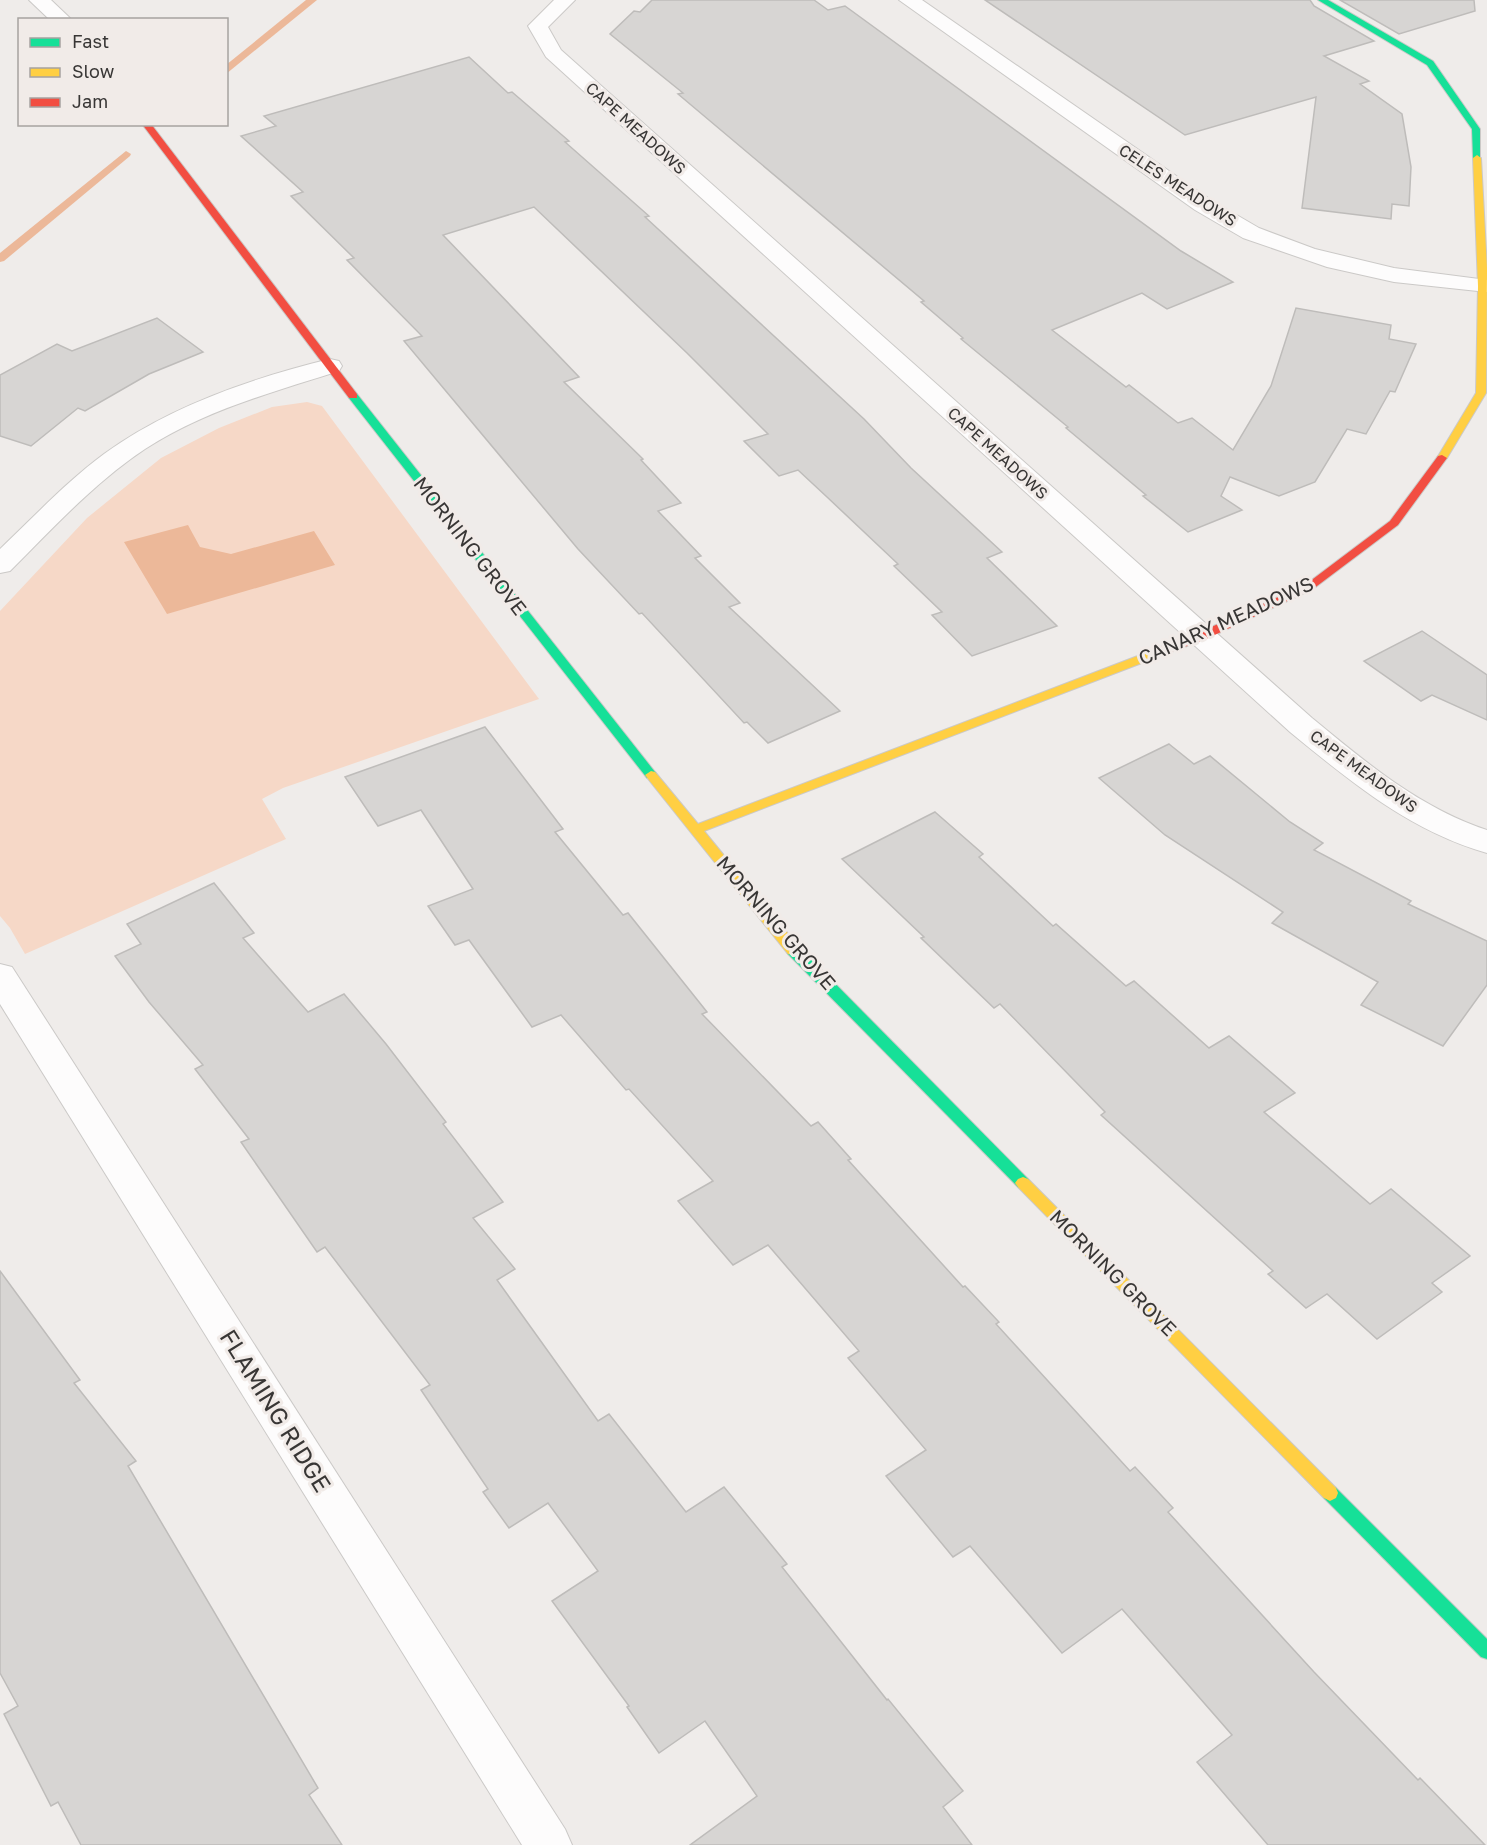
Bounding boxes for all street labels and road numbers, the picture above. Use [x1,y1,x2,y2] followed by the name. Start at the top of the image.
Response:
[582,78,690,178] street label: CAPE MEADOWS
[1115,139,1241,231] street label: CELES MEADOWS
[944,403,1052,503] street label: CAPE MEADOWS
[409,471,532,619] street label: MORNING GROVE
[1134,571,1317,670] street label: CANARY MEADOWS
[1306,725,1422,817] street label: CAPE MEADOWS
[712,851,841,994] street label: MORNING GROVE
[1045,1204,1182,1341] street label: MORNING GROVE
[215,1324,338,1497] street label: FLAMING RIDGE

